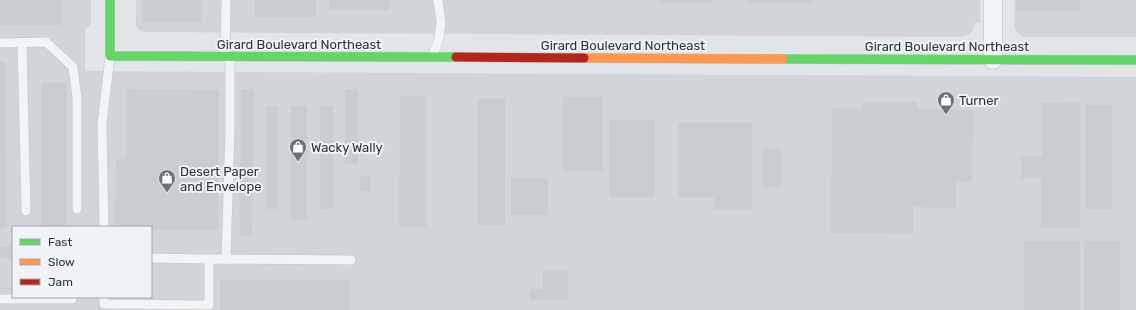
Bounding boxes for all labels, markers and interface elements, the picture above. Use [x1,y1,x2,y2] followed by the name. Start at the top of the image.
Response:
[217,37,381,52] street label: Girard Boulevard Northeast
[541,38,705,53] street label: Girard Boulevard Northeast
[865,39,1029,54] street label: Girard Boulevard Northeast
[936,90,956,115] shop icon: Turner
[959,93,998,108] place label: Turner
[288,137,308,162] shop icon: Wacky Wally
[311,140,383,155] place label: Wacky Wally
[180,164,261,194] place label: Desert Paper and Envelope
[157,168,177,193] shop icon: Desert Paper and Envelope
[12,226,152,298] legend
[48,235,72,249] text: Fast
[48,255,75,269] text: Slow
[48,275,73,289] text: Jam

